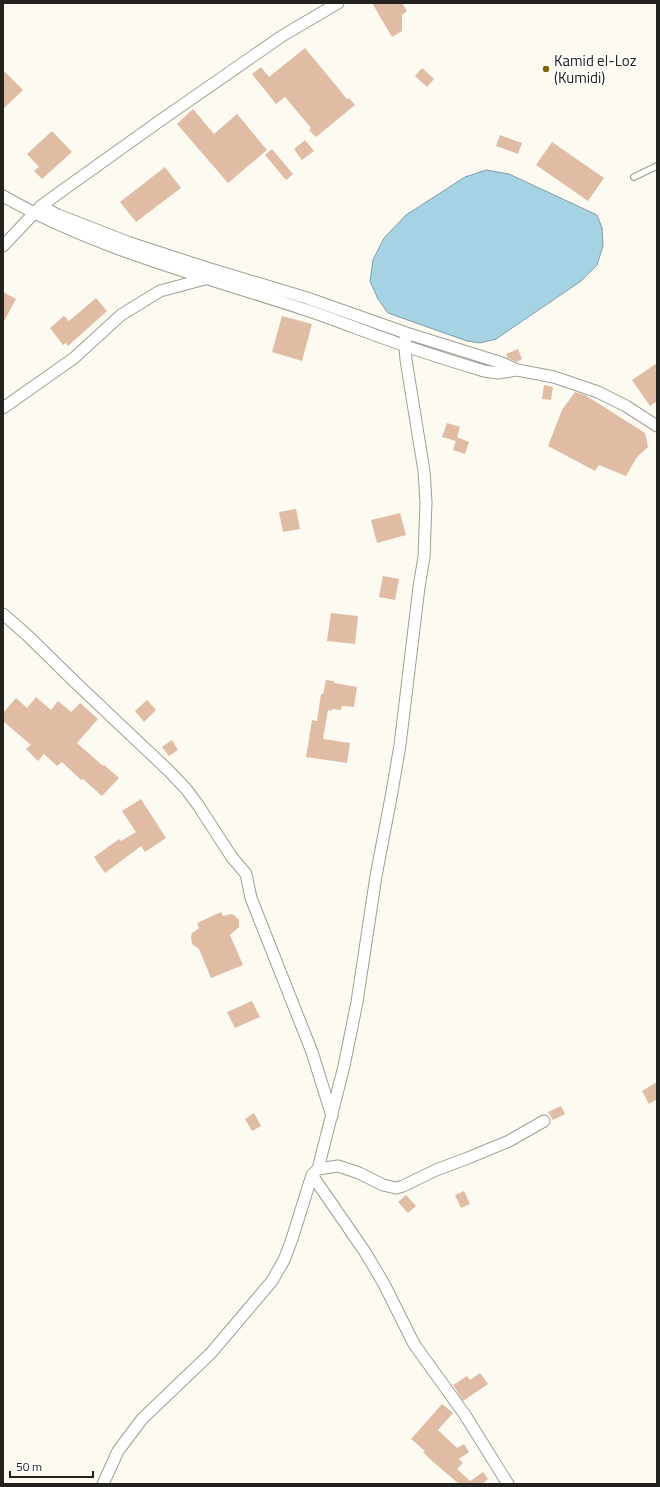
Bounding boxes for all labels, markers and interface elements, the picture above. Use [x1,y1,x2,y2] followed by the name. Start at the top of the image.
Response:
[554,49,637,89] place label: Kamid el-Loz (Kumidi)
[541,64,551,74] marker: Kamid el-Loz (Kumidi)
[10,1453,93,1479] scale bar
[16,1457,42,1476] text: 50 m

